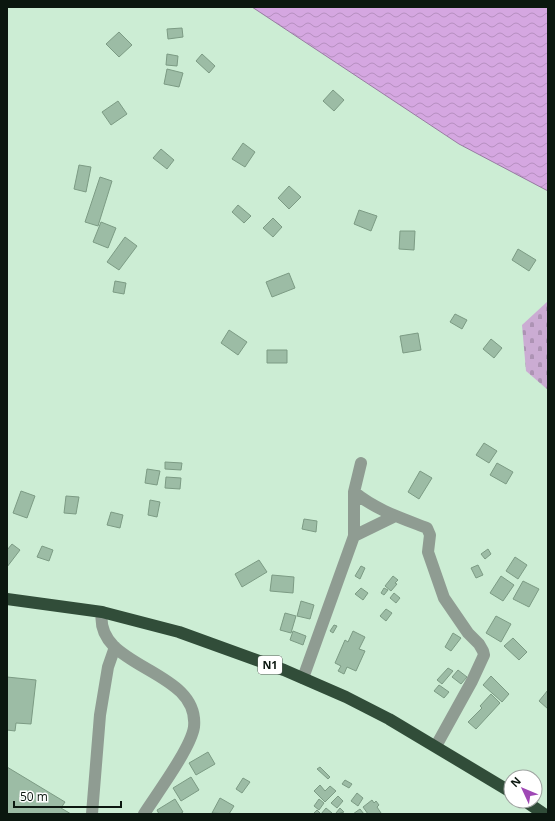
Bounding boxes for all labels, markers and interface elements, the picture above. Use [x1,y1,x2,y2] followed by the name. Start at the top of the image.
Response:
[258,656,282,674] road number: N1
[503,769,543,809] north arrow
[507,773,524,790] text: N
[14,783,121,809] scale bar
[20,788,48,805] text: 50 m

